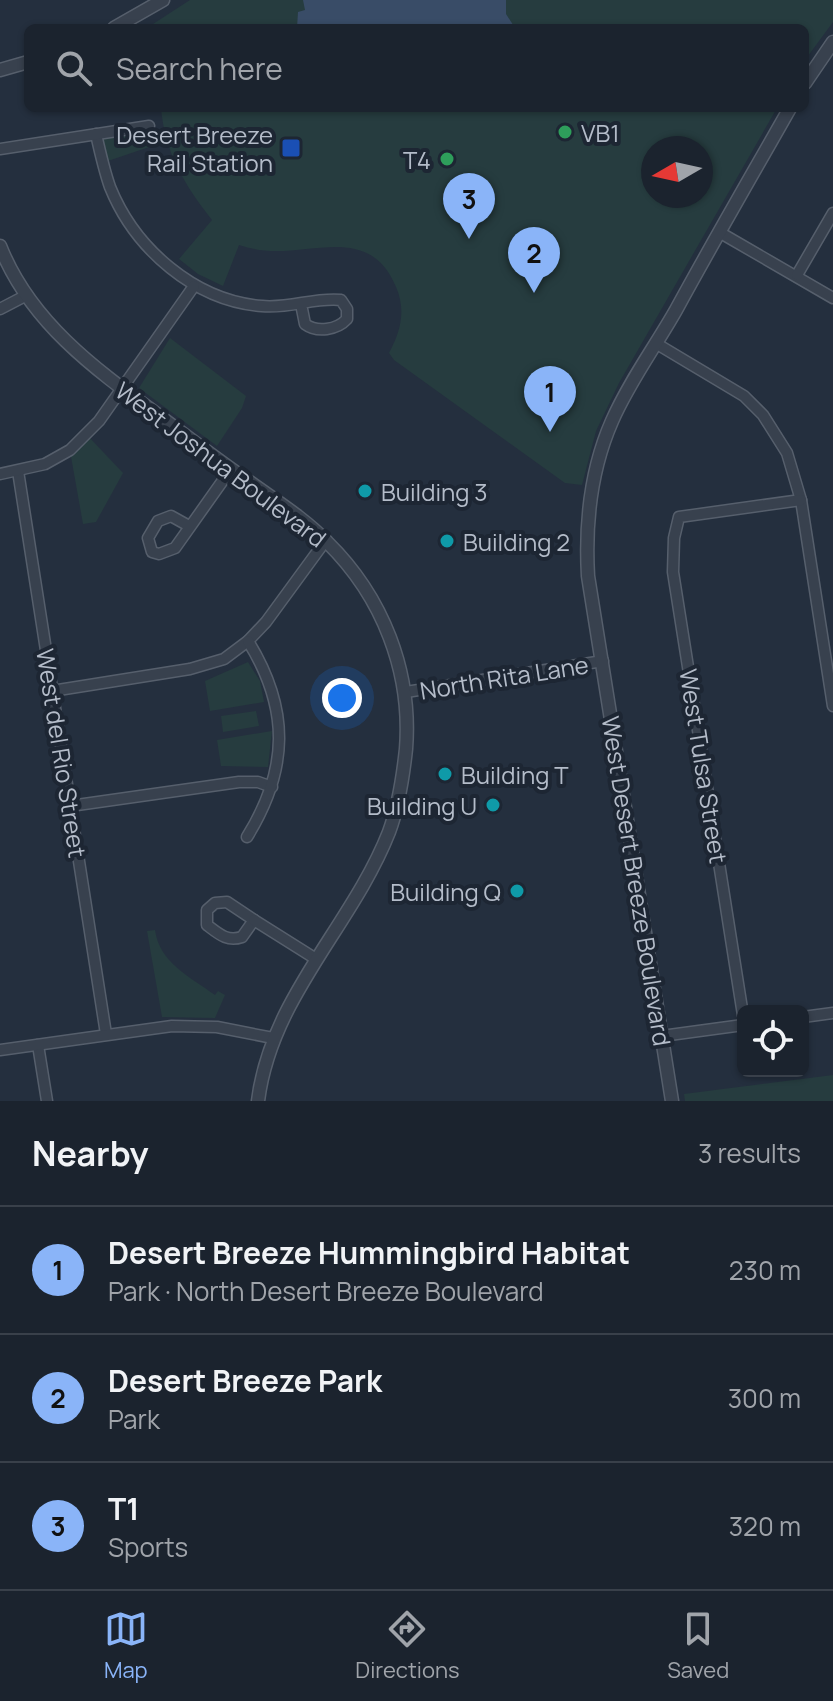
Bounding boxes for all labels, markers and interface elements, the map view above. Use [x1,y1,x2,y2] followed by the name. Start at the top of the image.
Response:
[24,24,809,112] search box
[52,46,96,90] icon: search
[116,48,283,89] text: Search here
[581,116,620,149] place label: VB1
[116,118,273,179] place label: Desert Breeze Rail Station
[556,123,574,141] marker: VB1
[641,136,713,208] north arrow
[280,137,302,159] marker: Desert Breeze Rail Station
[403,143,431,176] place label: T4
[438,150,456,168] marker: T4
[443,173,495,239] pin: 3
[508,227,560,293] pin: 2
[524,366,576,432] pin: 1
[109,374,333,554] street label: West Joshua Boulevard
[381,475,488,508] place label: Building 3
[356,482,374,500] marker: Building 3
[463,525,570,558] place label: Building 2
[438,532,456,550] marker: Building 2
[29,646,95,860] street label: West del Rio Street
[417,647,591,707] street label: North Rita Lane
[672,667,736,865] street label: West Tulsa Street
[322,678,362,718] your location
[595,714,679,1048] street label: West Desert Breeze Boulevard
[461,758,569,791] place label: Building T
[436,765,454,783] marker: Building T
[367,789,477,822] place label: Building U
[484,796,502,814] marker: Building U
[390,875,501,908] place label: Building Q
[508,882,526,900] marker: Building Q
[737,1005,809,1077] map controls
[737,1005,809,1077] button: locate
[32,1130,148,1176] text: Nearby
[698,1135,801,1171] text: 3 results
[108,1232,630,1273] text: Desert Breeze Hummingbird Habitat
[52,1252,64,1288] text: 1
[729,1252,801,1288] text: 230 m
[108,1273,544,1309] text: Park · North Desert Breeze Boulevard
[108,1360,382,1401] text: Desert Breeze Park
[50,1380,66,1416] text: 2
[728,1380,801,1416] text: 300 m
[108,1401,160,1437] text: Park
[108,1488,139,1529] text: T1
[50,1508,66,1544] text: 3
[729,1508,801,1544] text: 320 m
[108,1529,188,1565] text: Sports
[104,1607,148,1685] tab: Map
[355,1607,460,1685] tab: Directions
[667,1607,729,1685] tab: Saved

